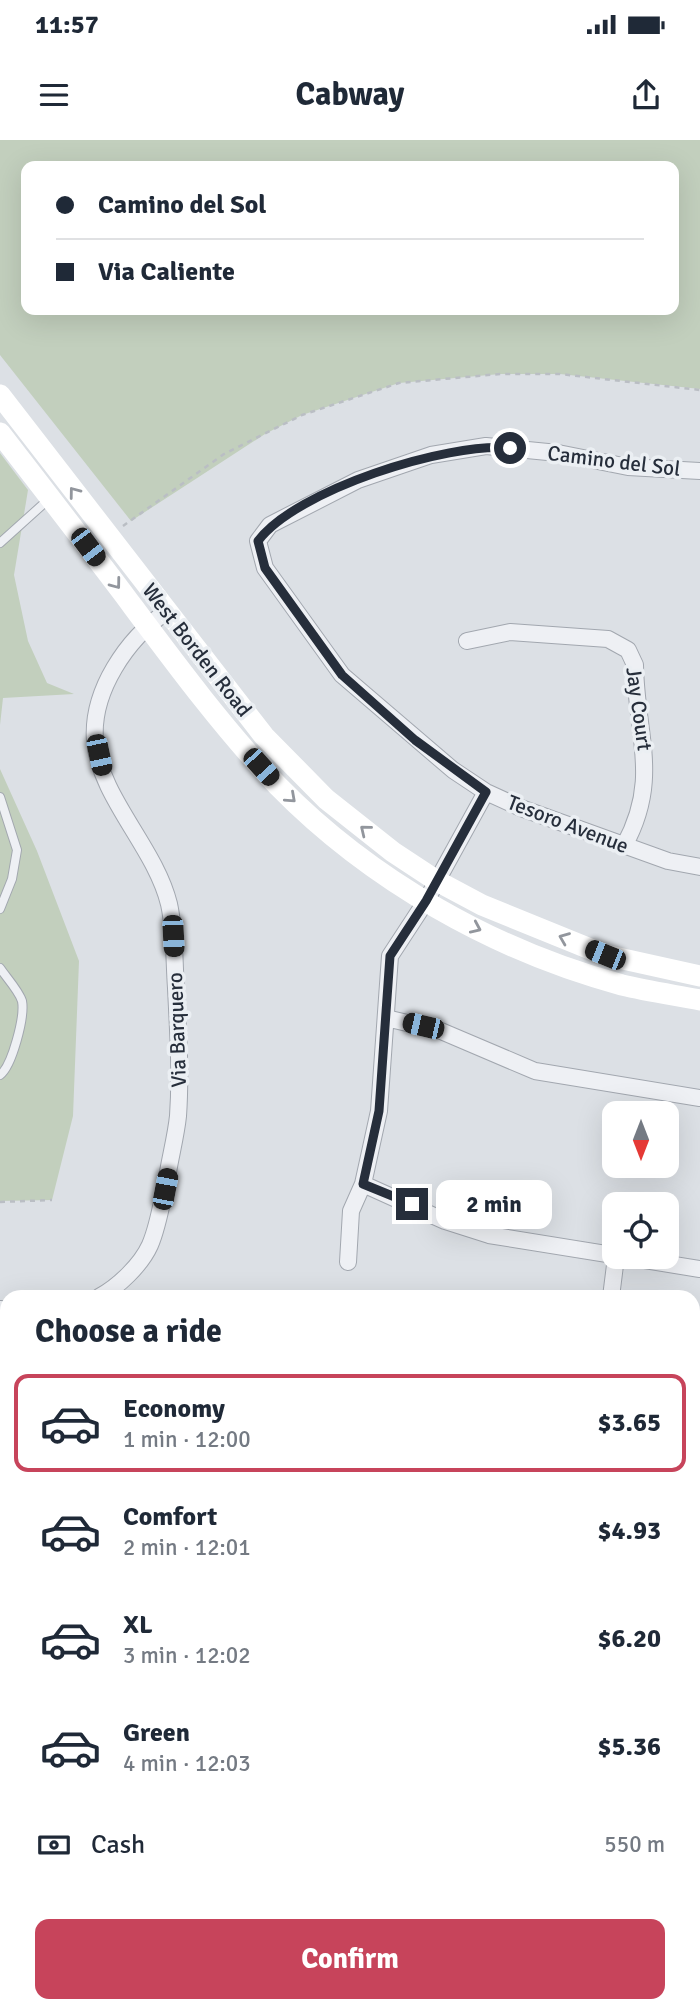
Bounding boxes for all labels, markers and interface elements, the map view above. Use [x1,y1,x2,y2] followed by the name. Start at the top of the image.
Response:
[35,9,99,41] text: 11:57
[296,75,404,114] text: Cabway
[35,76,73,114] icon: menu
[627,76,665,114] icon: share
[98,189,266,221] text: Camino del Sol
[98,256,235,288] text: Via Caliente
[494,432,526,464] route start
[546,440,682,482] street label: Camino del Sol
[70,487,82,499] one-way arrow
[67,524,110,570] car
[108,576,120,589] one-way arrow
[137,578,257,722] street label: West Borden Road
[620,666,658,752] street label: Jay Court
[85,732,114,778] car
[240,744,283,790] car
[504,789,632,859] street label: Tesoro Avenue
[283,790,296,802] one-way arrow
[361,826,374,838] one-way arrow
[162,914,185,958] car
[469,920,481,934] one-way arrow
[559,933,571,947] one-way arrow
[582,937,629,973] car
[162,972,192,1088] street label: Via Barquero
[401,1011,446,1041] car
[602,1101,679,1178] north arrow
[602,1101,679,1269] map controls
[151,1166,180,1212] car
[436,1180,552,1228] callout: 2 min
[396,1188,428,1220] route end
[466,1190,522,1219] text: 2 min
[602,1192,679,1269] button: locate
[35,1312,222,1351] text: Choose a ride
[39,1392,102,1455] icon: car
[123,1393,225,1425] text: Economy
[597,1407,661,1439] text: $3.65
[123,1425,251,1454] text: 1 min · 12:00
[39,1500,102,1563] icon: car
[123,1501,217,1533] text: Comfort
[597,1515,661,1547] text: $4.93
[123,1533,251,1562] text: 2 min · 12:01
[39,1608,102,1671] icon: car
[123,1609,153,1641] text: XL
[597,1623,661,1655] text: $6.20
[123,1641,251,1670] text: 3 min · 12:02
[39,1716,102,1779] icon: car
[123,1717,190,1749] text: Green
[597,1731,661,1763] text: $5.36
[123,1749,251,1778] text: 4 min · 12:03
[35,1826,73,1864] icon: cash
[91,1829,145,1861] text: Cash
[604,1830,665,1859] text: 550 m
[35,1919,665,1999] button: Confirm

